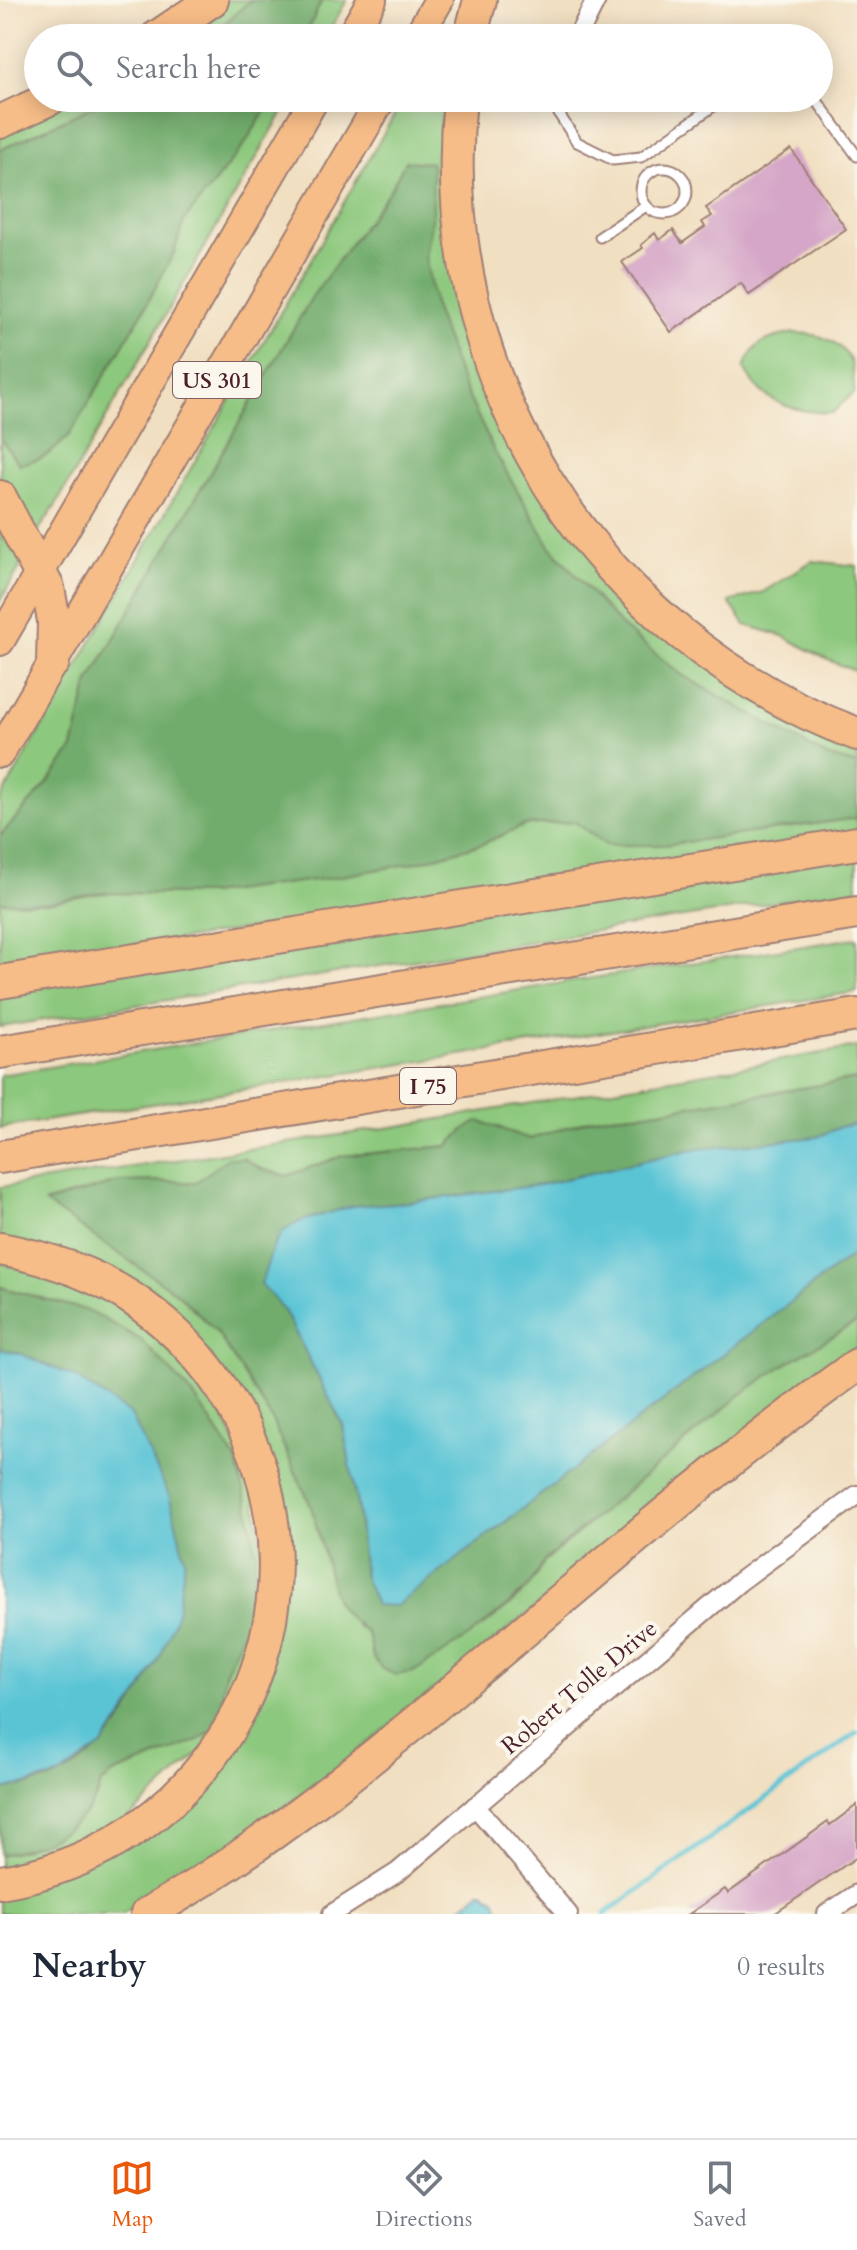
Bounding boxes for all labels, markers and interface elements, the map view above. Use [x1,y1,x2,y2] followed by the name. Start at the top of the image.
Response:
[24,24,833,112] search box
[52,46,96,90] icon: search
[116,48,261,89] text: Search here
[173,362,261,398] road number: US 301
[400,1068,456,1104] road number: I 75
[494,1612,664,1762] street label: Robert Tolle Drive
[32,1943,147,1989] text: Nearby
[737,1949,825,1984] text: 0 results
[110,2156,154,2234] tab: Map
[375,2156,472,2234] tab: Directions
[693,2156,747,2234] tab: Saved

